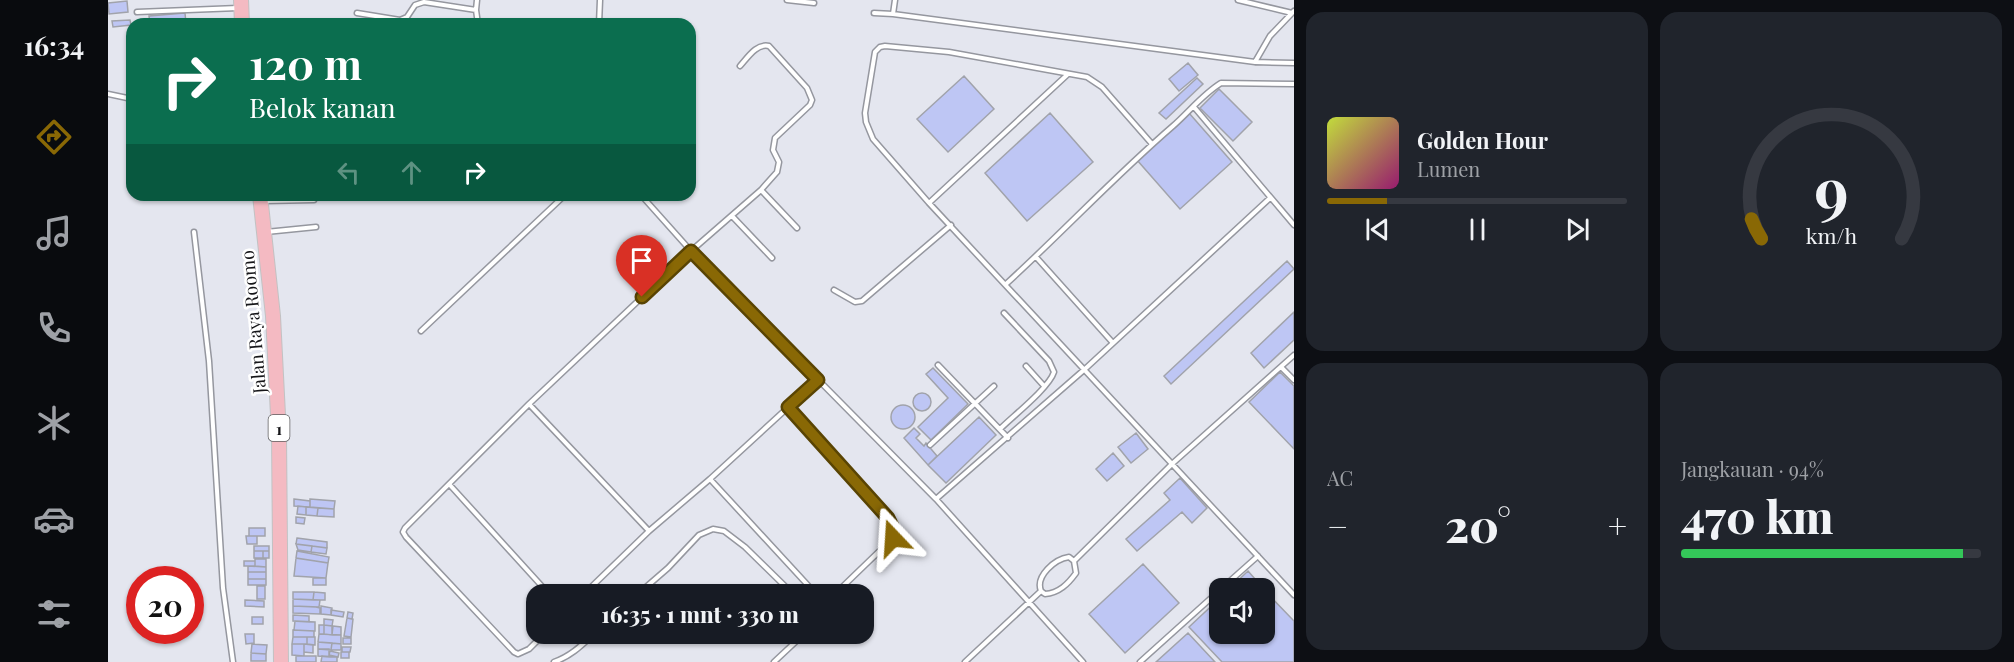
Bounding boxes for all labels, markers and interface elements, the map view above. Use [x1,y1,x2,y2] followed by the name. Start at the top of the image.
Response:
[24,27,84,63] text: 16:34
[249,35,362,91] text: 120 m
[150,42,228,120] icon: right
[249,89,396,125] text: Belok kanan
[33,116,75,158] icon: directions
[1417,125,1548,155] text: Golden Hour
[1814,145,1848,229] text: 9
[1417,155,1480,182] text: Lumen
[332,156,365,189] icon: left
[395,156,428,189] icon: ahead
[458,156,491,189] icon: right
[33,212,75,254] icon: music
[1361,213,1394,246] icon: previous
[1461,213,1494,246] icon: pause
[1561,213,1594,246] icon: next
[1805,221,1857,249] text: km/h
[616,235,667,297] pin
[625,244,658,277] icon: arrive
[235,249,271,396] street label: Jalan Raya Roomo
[33,307,75,349] icon: phone
[33,402,75,444] icon: climate
[268,415,290,441] road number: 1
[1681,455,1824,482] text: Jangkauan · 94%
[1327,464,1353,491] text: AC
[1681,485,1834,545] text: 470 km
[1445,494,1511,554] text: 20°
[33,498,75,540] icon: car
[1327,503,1348,547] text: −
[1608,503,1627,547] text: +
[861,506,925,570] position arrow
[126,566,204,644] speed limit sign: 20
[1209,578,1275,644] map controls
[1209,578,1275,644] button: sound
[33,593,75,635] icon: filters
[601,599,799,629] text: 16:35 · 1 mnt · 330 m

